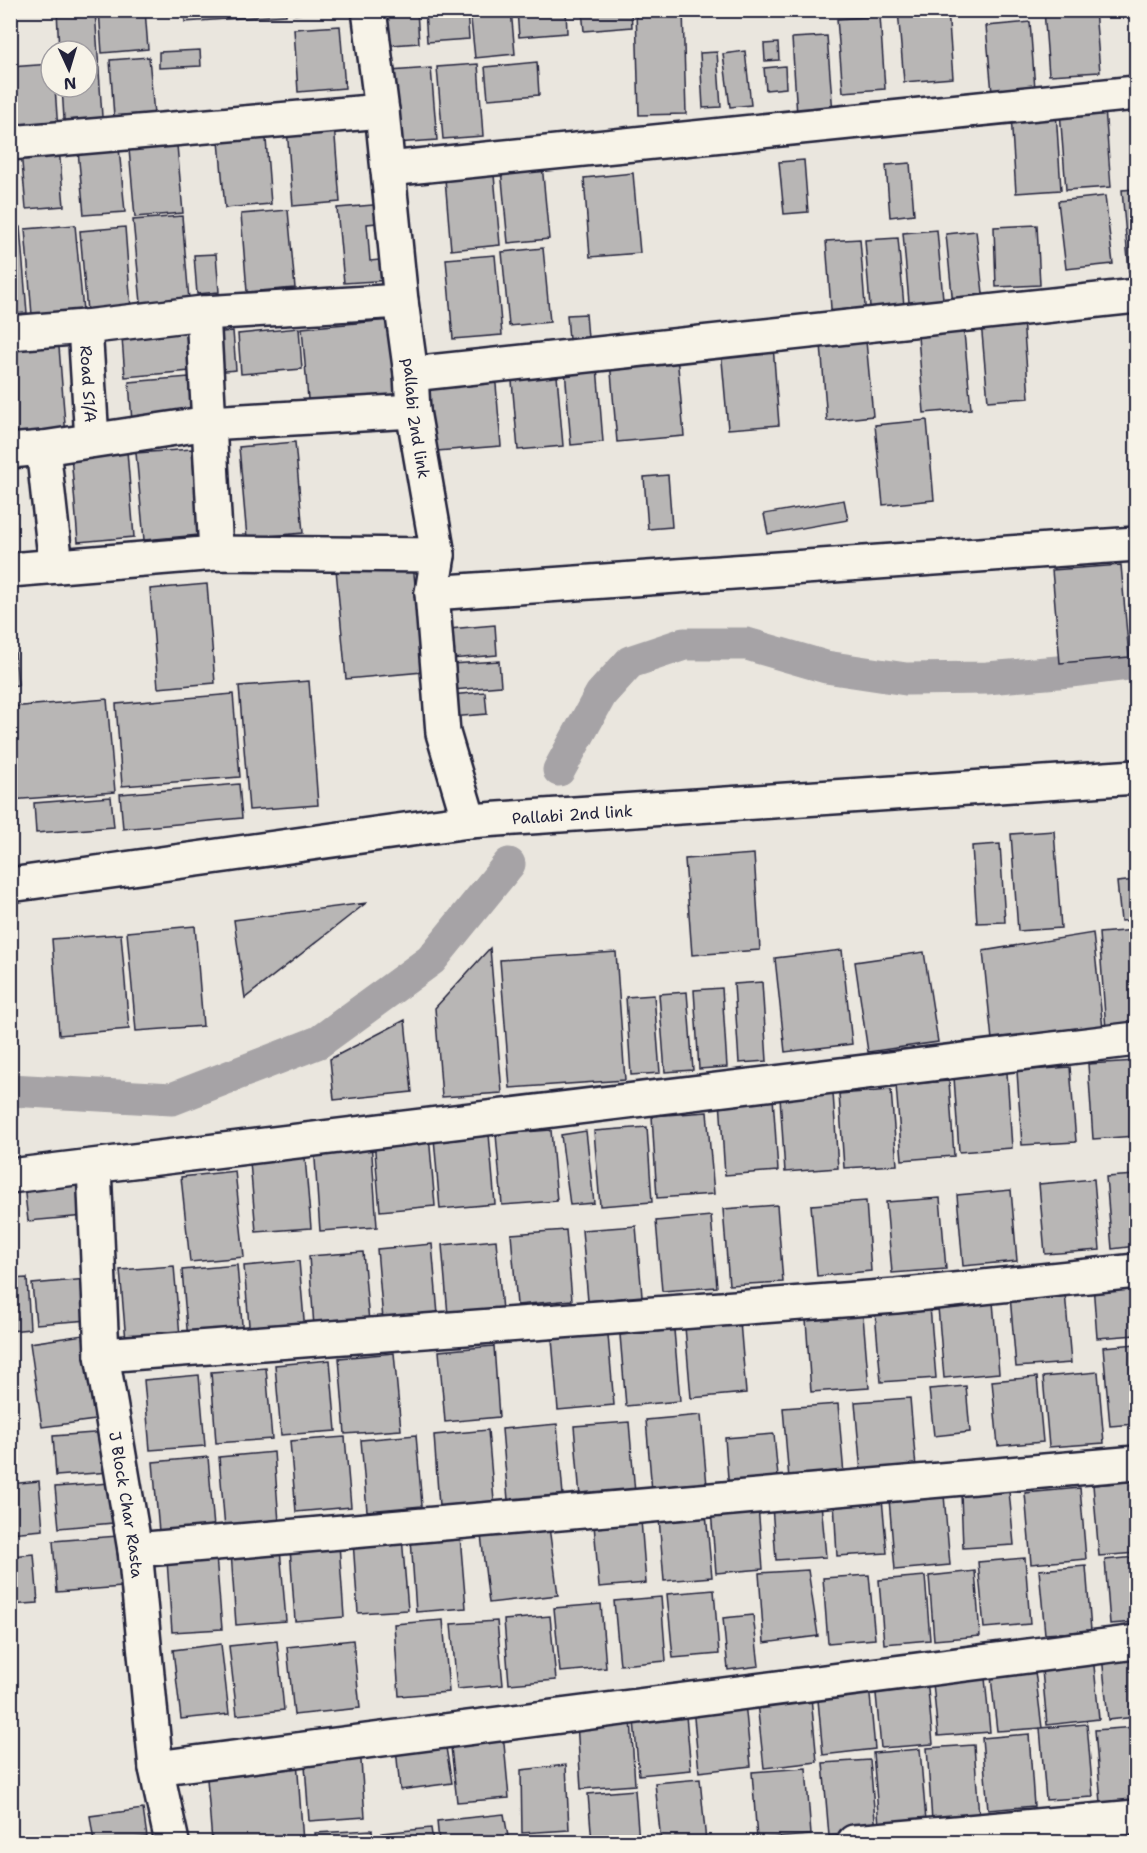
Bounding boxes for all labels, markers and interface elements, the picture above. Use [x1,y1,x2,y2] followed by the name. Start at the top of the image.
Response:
[39,39,99,99] north arrow
[63,73,77,94] text: N
[75,345,101,423] street label: Road S1/A
[398,356,435,480] street label: pallabi 2nd link
[511,800,633,829] street label: Pallabi 2nd link
[104,1430,148,1579] street label: J Block Char Rasta

